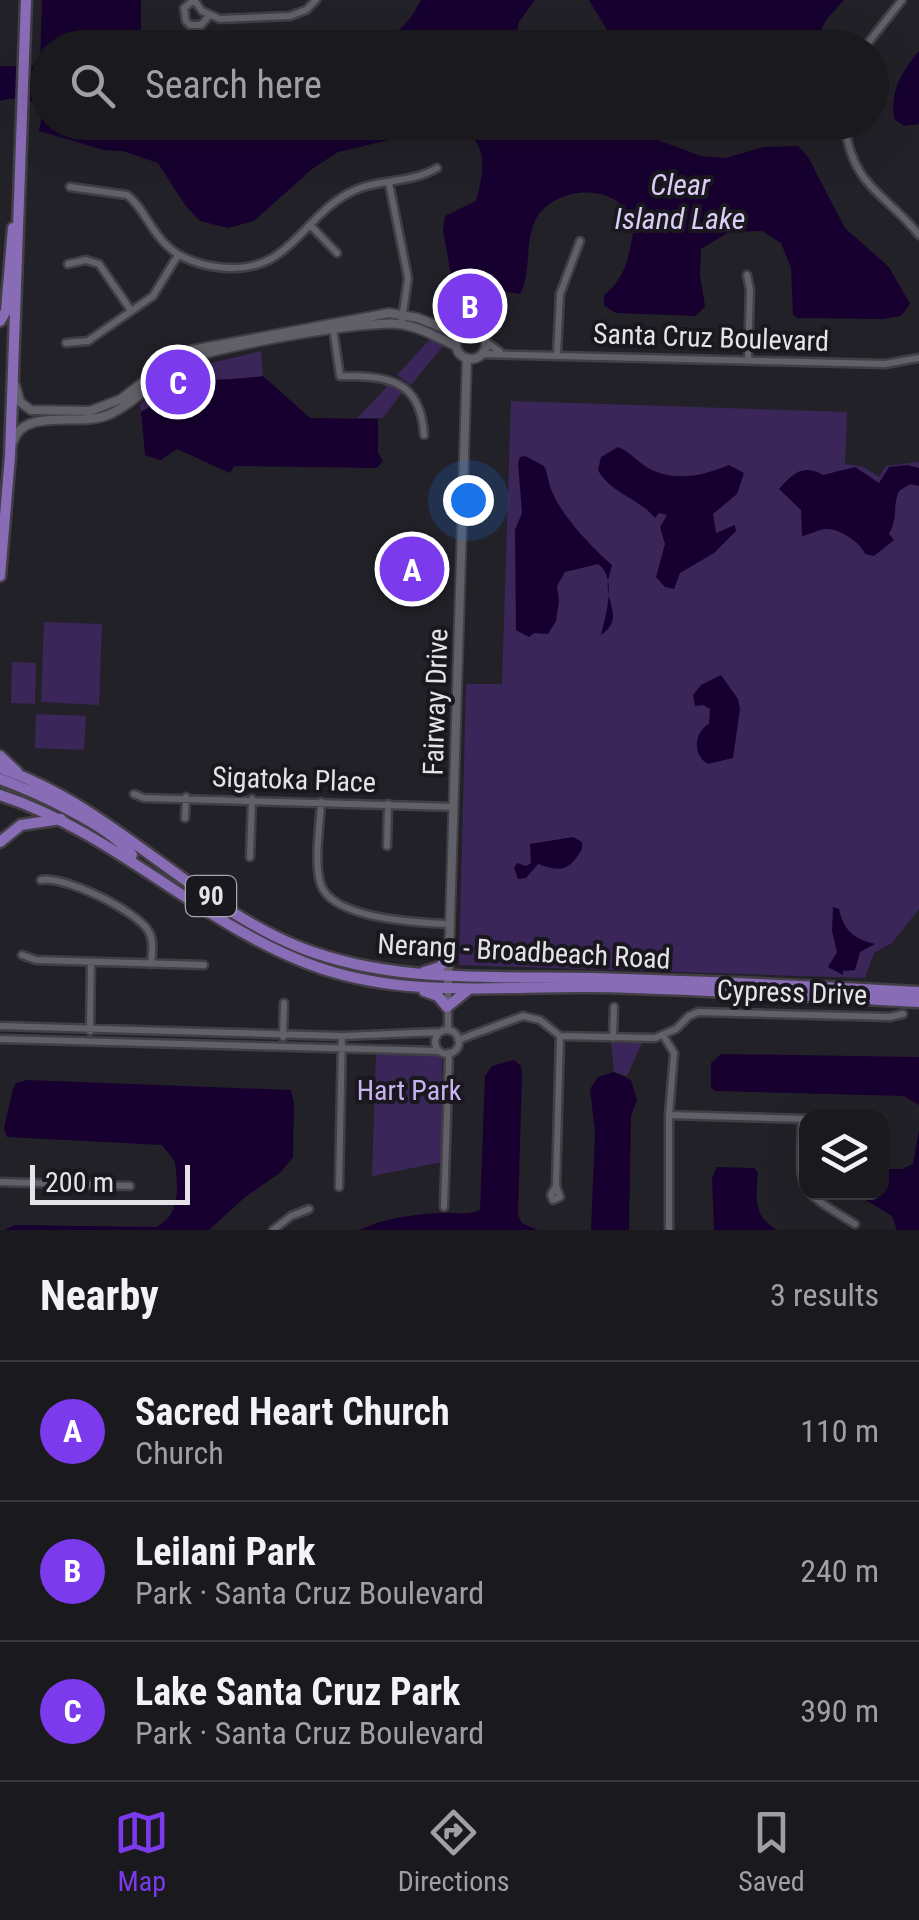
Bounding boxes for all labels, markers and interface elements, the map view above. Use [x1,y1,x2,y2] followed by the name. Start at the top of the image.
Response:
[30,30,889,140] search box
[65,58,120,113] icon: search
[145,63,322,107] text: Search here
[615,167,745,236] water label: Clear Island Lake
[438,268,502,344] pin: B
[593,317,829,358] street label: Santa Cruz Boulevard
[146,344,210,420] pin: C
[443,475,494,526] your location
[380,532,444,606] pin: A
[416,628,455,776] street label: Fairway Drive
[211,760,377,799] street label: Sigatoka Place
[186,876,236,916] road number: 90
[377,927,671,976] street label: Nerang - Broadbeach Road
[716,973,868,1012] street label: Cypress Drive
[357,1074,462,1107] park label: Hart Park
[799,1110,889,1200] map controls
[799,1110,889,1200] button: layers
[30,1160,190,1204] scale bar
[45,1166,114,1199] text: 200 m
[40,1271,159,1320] text: Nearby
[770,1276,879,1314] text: 3 results
[135,1390,450,1434] text: Sacred Heart Church
[63,1412,82,1450] text: A
[800,1412,879,1450] text: 110 m
[135,1434,224,1472] text: Church
[135,1530,316,1574] text: Leilani Park
[64,1552,81,1590] text: B
[800,1552,879,1590] text: 240 m
[135,1574,484,1612] text: Park · Santa Cruz Boulevard
[135,1670,460,1714] text: Lake Santa Cruz Park
[63,1692,82,1730] text: C
[800,1692,879,1730] text: 390 m
[135,1714,484,1752] text: Park · Santa Cruz Boulevard
[114,1805,169,1898] tab: Map
[398,1805,510,1898] tab: Directions
[738,1805,805,1898] tab: Saved

